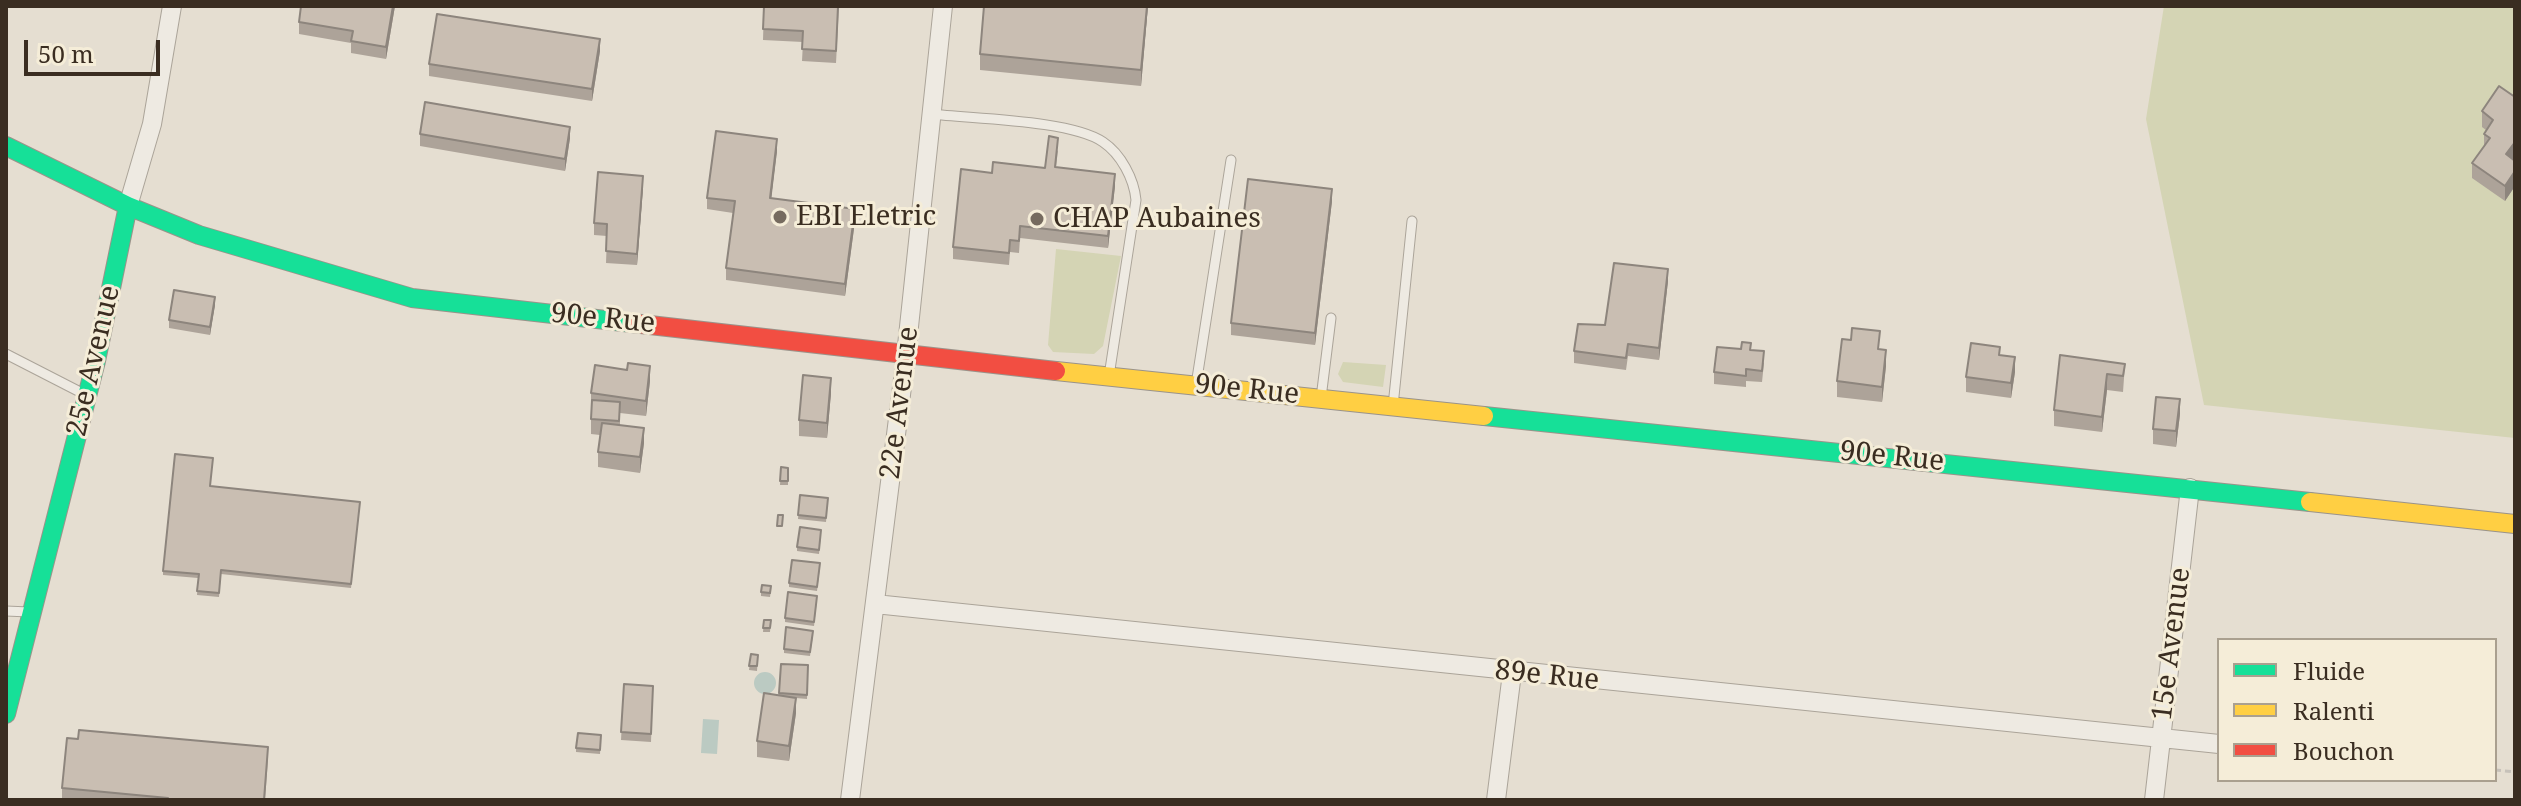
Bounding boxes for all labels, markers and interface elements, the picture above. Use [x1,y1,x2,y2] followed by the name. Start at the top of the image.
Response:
[28,24,164,74] scale bar
[38,37,94,70] text: 50 m
[796,200,936,234] place label: EBI Eletric
[1053,202,1261,236] place label: CHAP Aubaines
[771,208,789,226] marker: EBI Eletric
[1028,210,1046,228] marker: CHAP Aubaines
[60,282,128,440] street label: 25e Avenue
[549,297,657,341] street label: 90e Rue
[874,325,926,481] street label: 22e Avenue
[1193,368,1301,412] street label: 90e Rue
[1838,435,1946,479] street label: 90e Rue
[2146,566,2198,722] street label: 15e Avenue
[2217,638,2497,782] legend
[1493,654,1601,698] street label: 89e Rue
[2293,654,2365,687] text: Fluide
[2293,694,2374,727] text: Ralenti
[2293,734,2394,767] text: Bouchon

